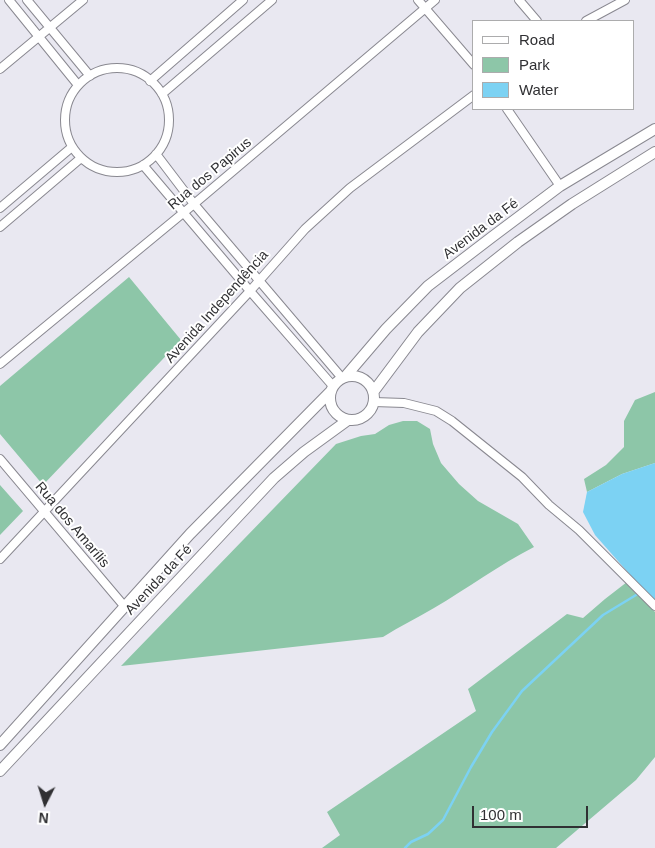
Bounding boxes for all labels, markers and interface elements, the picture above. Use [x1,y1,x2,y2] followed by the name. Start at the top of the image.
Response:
[472,20,635,110] legend
[519,31,555,48] text: Road
[519,56,550,73] text: Park
[519,81,558,98] text: Water
[165,134,255,214] street label: Rua dos Papirus
[440,195,522,263] street label: Avenida da Fé
[162,247,272,367] street label: Avenida Independência
[31,479,113,571] street label: Rua dos Amarílis
[122,541,196,619] street label: Avenida da Fé
[20,778,70,828] north arrow
[475,796,591,828] scale bar
[480,806,522,823] text: 100 m
[38,810,49,826] text: N

